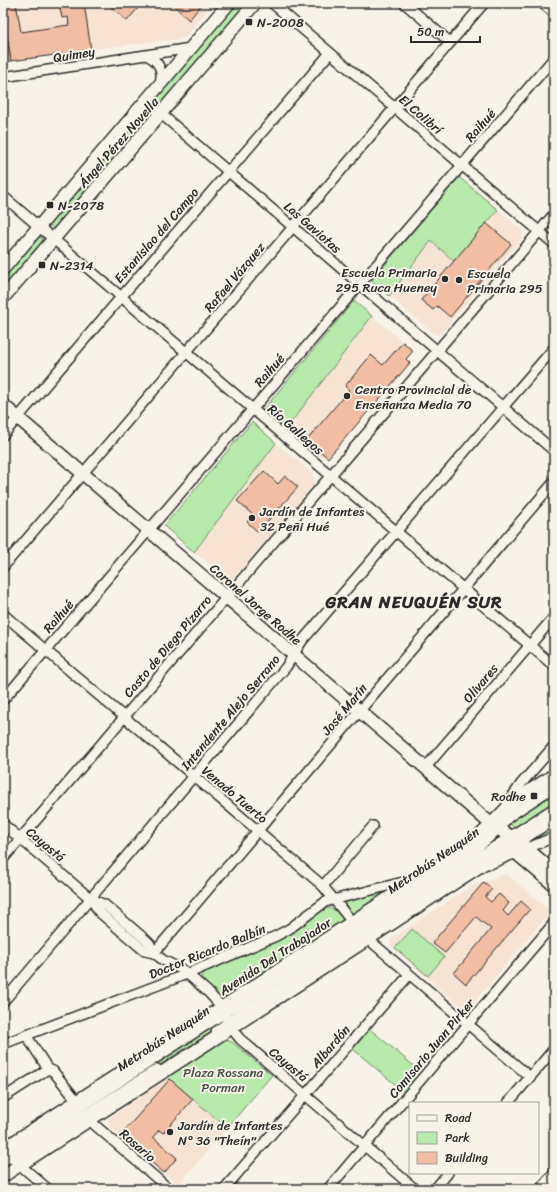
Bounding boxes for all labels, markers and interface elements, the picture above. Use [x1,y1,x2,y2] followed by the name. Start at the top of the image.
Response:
[257,11,304,34] place label: N-2008
[244,17,254,27] marker: N-2008
[411,18,480,44] scale bar
[417,21,444,43] text: 50 m
[52,40,97,69] street label: Quimey
[393,89,449,141] street label: El Colibrí
[72,91,165,194] street label: Ángel Pérez Novella
[459,103,502,147] street label: Raihué
[108,182,205,289] street label: Estanislao del Campo
[58,194,104,217] place label: N-2078
[279,196,348,260] street label: Las Gaviotas
[45,200,55,210] marker: N-2078
[198,236,271,318] street label: Rafael Vázquez
[50,254,93,277] place label: N-2314
[37,260,47,270] marker: N-2314
[336,261,437,299] place label: Escuela Primaria 295 Ruca Hueney
[467,262,543,300] place label: Escuela Primaria 295
[440,274,450,284] marker: Escuela Primaria 295 Ruca Hueney
[454,275,464,285] marker: Escuela Primaria 295
[248,348,291,392] street label: Raihué
[355,378,472,416] place label: Centro Provincial de Enseñanza Media 70
[342,391,352,401] marker: Centro Provincial de Enseñanza Media 70
[262,398,330,461] street label: Río Gallegos
[259,500,365,538] place label: Jardín de Infantes 32 Peñi Hué
[247,513,257,523] marker: Jardín de Infantes 32 Peñi Hué
[204,558,307,651] street label: Coronel Jorge Rodhe
[325,587,502,617] district label: GRAN NEUQUÉN SUR
[117,589,218,703] street label: Casto de Diego Pizarro
[37,594,80,638] street label: Raihué
[174,649,286,776] street label: Intendente Alejo Serrano
[457,658,505,708] street label: Olivares
[315,678,373,741] street label: José Marín
[196,760,273,829] street label: Venado Tuerto
[491,785,526,808] place label: Rodhe
[529,791,539,801] marker: Rodhe
[21,821,71,868] street label: Cayastá
[382,821,484,900] street label: Metrobús Neuquén
[213,911,337,1002] street label: Avenida Del Trabajador
[145,917,269,985] street label: Doctor Ricardo Balbín
[382,993,481,1103] street label: Comisario Juan Pirker
[112,1000,215,1077] street label: Metrobús Neuquén
[304,1019,356,1074] street label: Albardón
[264,1041,314,1088] street label: Cayastá
[183,1061,263,1099] park label: Plaza Rossana Porman
[409,1102,539,1174] legend
[445,1107,472,1129] text: Road
[177,1114,283,1152] place label: Jardín de Infantes N° 36 "Theín"
[114,1123,162,1168] street label: Rosario
[165,1127,175,1137] marker: Jardín de Infantes N° 36 "Theín"
[445,1127,470,1149] text: Park
[445,1147,488,1169] text: Building

